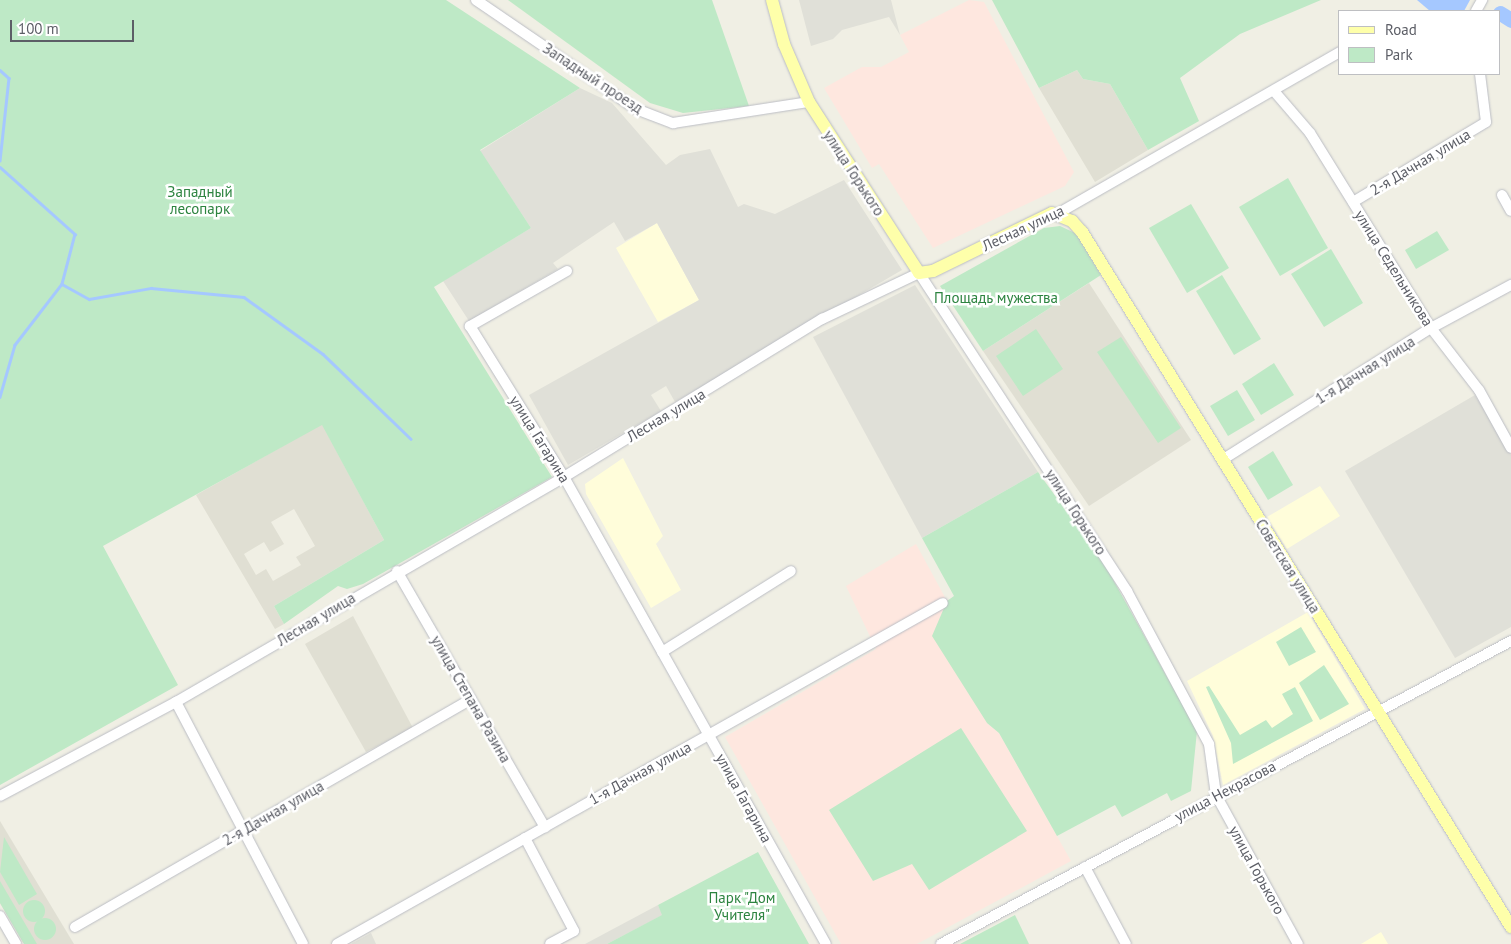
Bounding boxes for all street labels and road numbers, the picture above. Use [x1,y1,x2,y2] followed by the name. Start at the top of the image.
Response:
[540,39,646,117] street label: Западный проезд
[1366,125,1474,199] street label: 2-я Дачная улица
[820,127,888,219] street label: улица Горького
[979,201,1067,255] street label: Лесная улица
[1351,207,1437,329] street label: улица Седельникова
[1312,332,1418,408] street label: 1-я Дачная улица
[623,385,709,445] street label: Лесная улица
[506,392,574,486] street label: улица Гагарина
[1042,466,1110,558] street label: улица Горького
[1252,516,1324,616] street label: Советская улица
[273,589,359,649] street label: Лесная улица
[427,632,515,766] street label: улица Степана Разина
[586,737,694,809] street label: 1-я Дачная улица
[712,750,776,846] street label: улица Гагарина
[1171,757,1279,825] street label: улица Некрасова
[219,777,327,849] street label: 2-я Дачная улица
[1225,822,1289,918] street label: улица Горького

